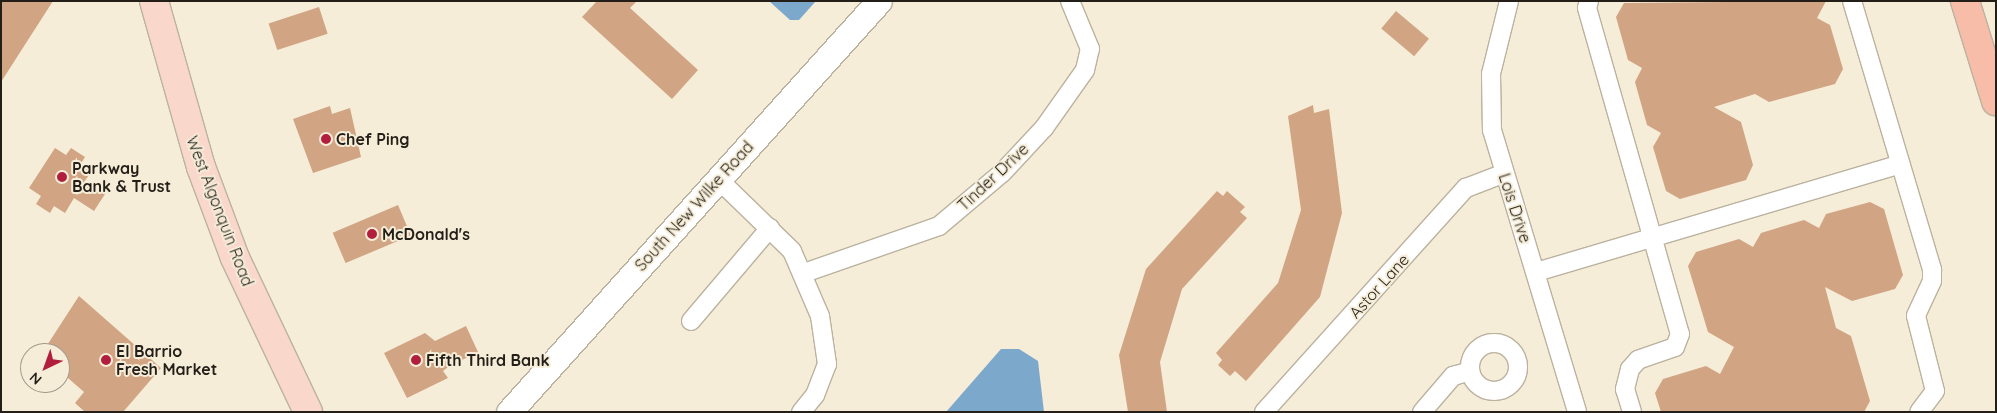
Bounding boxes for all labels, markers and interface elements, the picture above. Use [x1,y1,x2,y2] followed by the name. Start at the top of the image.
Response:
[336,129,409,149] place label: Chef Ping
[182,133,258,289] street label: West Algonquin Road
[320,133,332,145] marker: Chef Ping
[631,137,757,275] street label: South New Wilke Road
[954,139,1032,215] street label: Tinder Drive
[72,158,171,196] place label: Parkway Bank & Trust
[56,171,68,183] marker: Parkway Bank & Trust
[1495,171,1535,245] street label: Lois Drive
[382,224,470,244] place label: McDonald's
[366,228,378,240] marker: McDonald's
[1345,250,1413,322] street label: Astor Lane
[116,341,217,379] place label: El Barrio Fresh Market
[20,343,70,393] north arrow
[426,350,550,370] place label: Fifth Third Bank
[100,354,112,366] marker: El Barrio Fresh Market
[410,354,422,366] marker: Fifth Third Bank
[26,368,45,389] text: N

